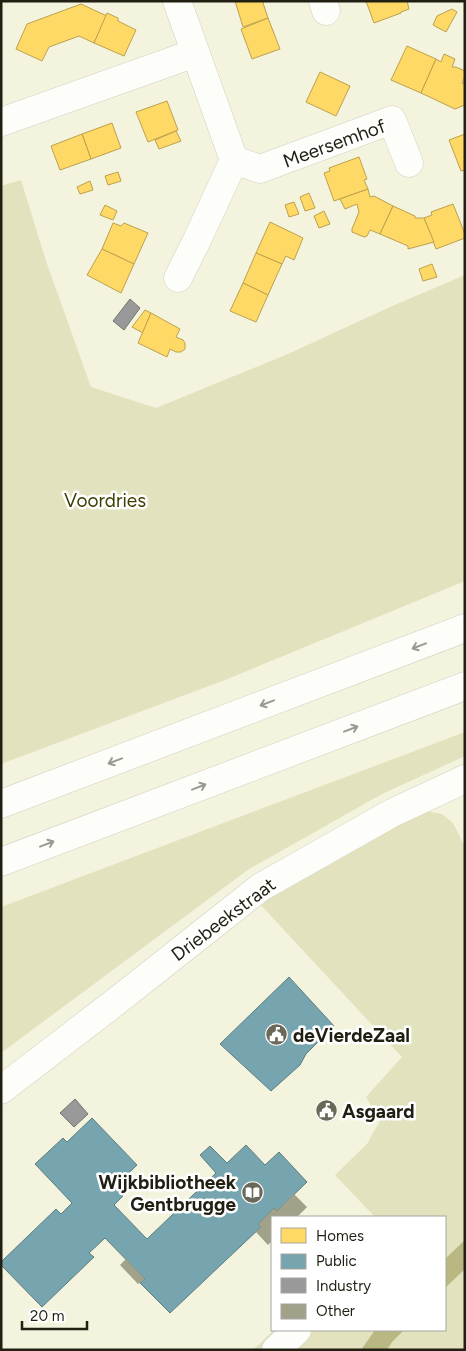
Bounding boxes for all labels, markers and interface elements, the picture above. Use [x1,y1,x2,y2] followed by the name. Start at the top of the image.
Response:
[280,114,389,173] street label: Meersemhof
[64,489,146,512] park label: Voordries
[412,641,427,651] one-way arrow
[260,699,275,708] one-way arrow
[343,724,358,733] one-way arrow
[108,757,123,766] one-way arrow
[191,782,206,791] one-way arrow
[39,839,54,848] one-way arrow
[167,873,280,966] street label: Driebeekstraat
[265,1023,289,1047] public building icon: deVierdeZaal
[293,1024,410,1047] place label: deVierdeZaal
[314,1099,338,1123] public building icon: Asgaard
[342,1100,415,1123] place label: Asgaard
[98,1171,237,1216] place label: Wijkbibliotheek Gentbrugge
[240,1181,264,1205] library icon: Wijkbibliotheek Gentbrugge
[271,1216,446,1331] legend
[316,1227,364,1245] text: Homes
[316,1252,357,1270] text: Public
[316,1277,371,1295] text: Industry
[22,1298,88,1330] scale bar
[316,1302,355,1320] text: Other
[30,1307,64,1325] text: 20 m

